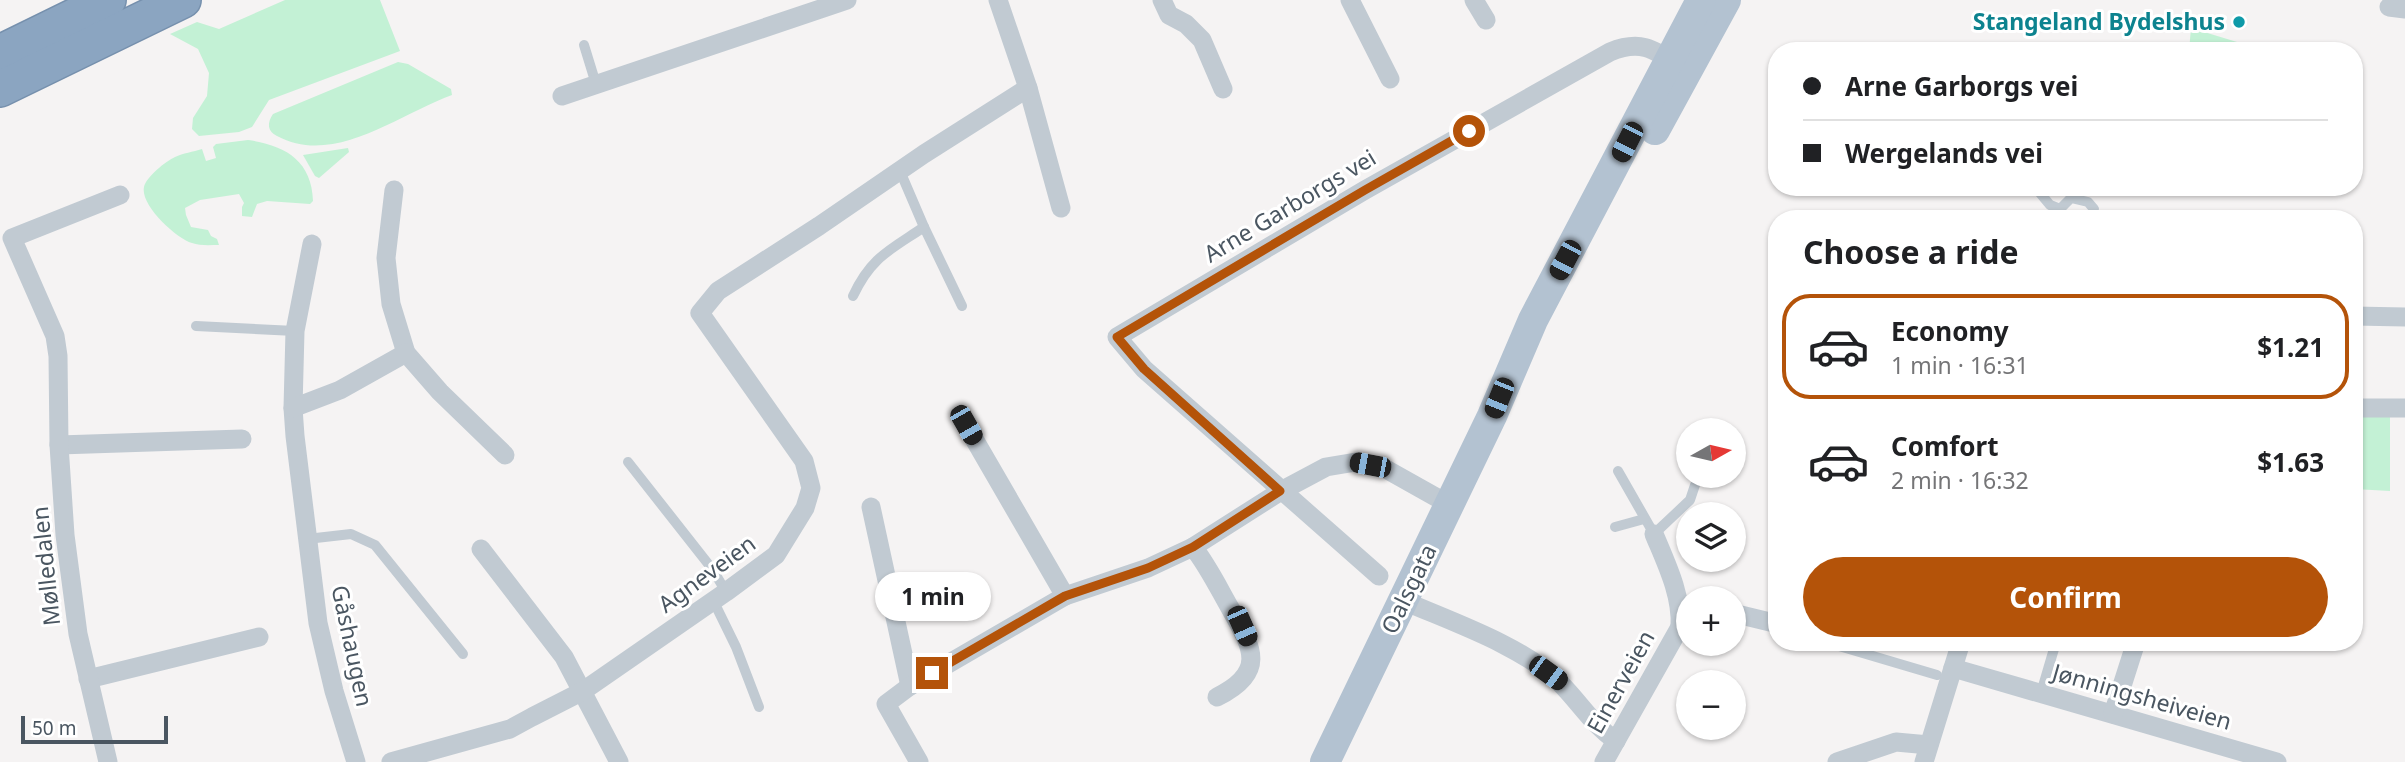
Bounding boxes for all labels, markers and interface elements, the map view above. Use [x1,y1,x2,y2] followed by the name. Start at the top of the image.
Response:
[1973,5,2225,37] place label: Stangeland Bydelshus
[2231,14,2247,30] marker: Stangeland Bydelshus
[1845,68,2078,104] text: Arne Garborgs vei
[1453,115,1485,147] route start
[1609,119,1646,165] car
[1845,135,2043,171] text: Wergelands vei
[1197,141,1382,269] street label: Arne Garborgs vei
[1803,230,2019,273] text: Choose a ride
[1546,237,1585,283] car
[1891,313,2009,349] text: Economy
[1807,315,1870,378] icon: car
[2257,329,2324,365] text: $1.21
[1891,349,2029,381] text: 1 min · 16:31
[1482,375,1517,421] car
[947,402,986,448] car
[1676,418,1746,488] north arrow
[1676,418,1746,740] map controls
[1891,428,1999,464] text: Comfort
[1807,430,1870,493] icon: car
[2257,444,2324,480] text: $1.63
[1348,451,1393,479] car
[1891,464,2029,496] text: 2 min · 16:32
[1676,502,1746,572] button: layers
[23,505,67,627] street label: Mølledalen
[651,527,762,619] street label: Agneveien
[1373,538,1444,639] street label: Oalsgata
[1803,557,2328,637] button: Confirm
[874,572,990,620] callout: 1 min
[901,580,965,612] text: 1 min
[325,582,381,709] street label: Gåshaugen
[1676,586,1746,656] button: +
[1224,603,1261,649] car
[1579,624,1662,739] street label: Einerveien
[1525,652,1572,694] car
[2047,655,2236,737] street label: Jønningsheiveien
[916,657,948,689] route end
[1676,670,1746,740] button: −
[21,713,168,745] scale bar
[32,715,76,741] text: 50 m

